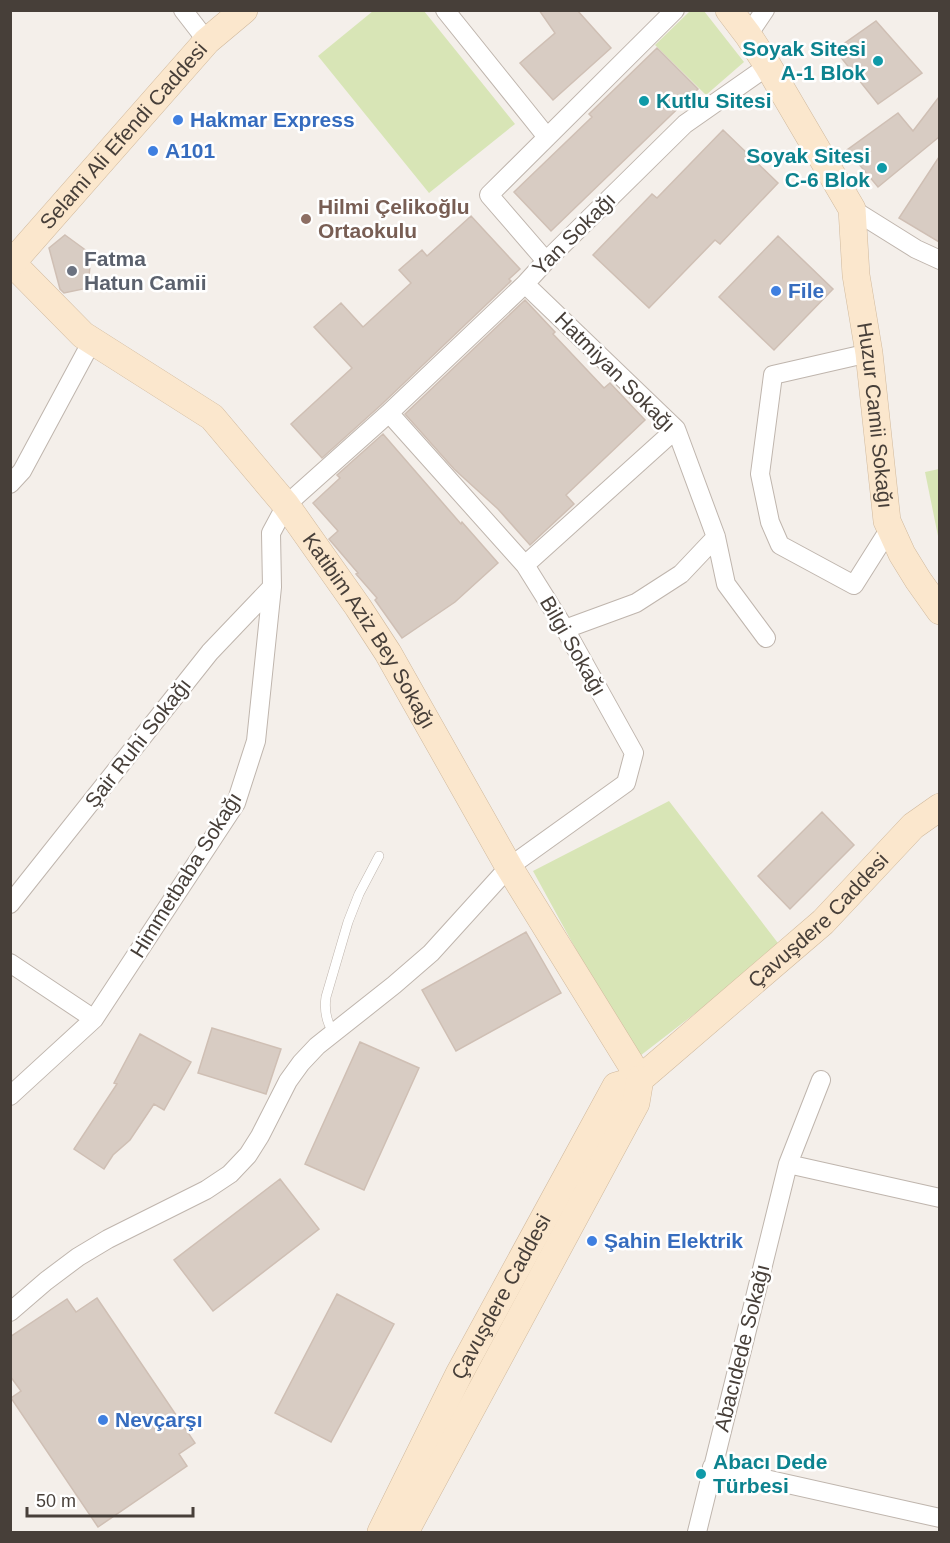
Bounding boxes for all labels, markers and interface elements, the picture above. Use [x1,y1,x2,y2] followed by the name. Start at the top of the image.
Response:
[742,37,866,84] place label: Soyak Sitesi A-1 Blok
[35,38,211,233] street label: Selami Ali Efendi Caddesi
[871,54,885,68] marker: Soyak Sitesi A-1 Blok
[656,89,772,112] place label: Kutlu Sitesi
[637,94,651,108] marker: Kutlu Sitesi
[190,108,355,131] place label: Hakmar Express
[171,113,185,127] marker: Hakmar Express
[165,139,216,162] place label: A101
[146,144,160,158] marker: A101
[746,144,870,191] place label: Soyak Sitesi C-6 Blok
[875,161,889,175] marker: Soyak Sitesi C-6 Blok
[528,188,620,280] street label: Yan Sokağı
[318,195,470,242] place label: Hilmi Çelikoğlu Ortaokulu
[299,212,313,226] marker: Hilmi Çelikoğlu Ortaokulu
[84,247,207,294] place label: Fatma Hatun Camii
[65,264,79,278] marker: Fatma Hatun Camii
[788,279,824,302] place label: File
[769,284,783,298] marker: File
[551,307,680,436] street label: Hatmiyan Sokağı
[853,321,898,509] street label: Huzur Camii Sokağı
[298,528,440,733] street label: Katibim Aziz Bey Sokağı
[536,592,611,700] street label: Bilgi Sokağı
[80,674,195,812] street label: Şair Ruhi Sokağı
[125,788,246,962] street label: Himmetbaba Sokağı
[743,848,893,992] street label: Çavuşdere Caddesi
[446,1210,555,1383] street label: Çavuşdere Caddesi
[604,1229,743,1252] place label: Şahin Elektrik
[585,1234,599,1248] marker: Şahin Elektrik
[710,1262,773,1434] street label: Abacıdede Sokağı
[115,1408,203,1431] place label: Nevçarşı
[96,1413,110,1427] marker: Nevçarşı
[713,1450,827,1497] place label: Abacı Dede Türbesi
[694,1467,708,1481] marker: Abacı Dede Türbesi
[27,1480,194,1518] scale bar
[36,1491,76,1511] text: 50 m

